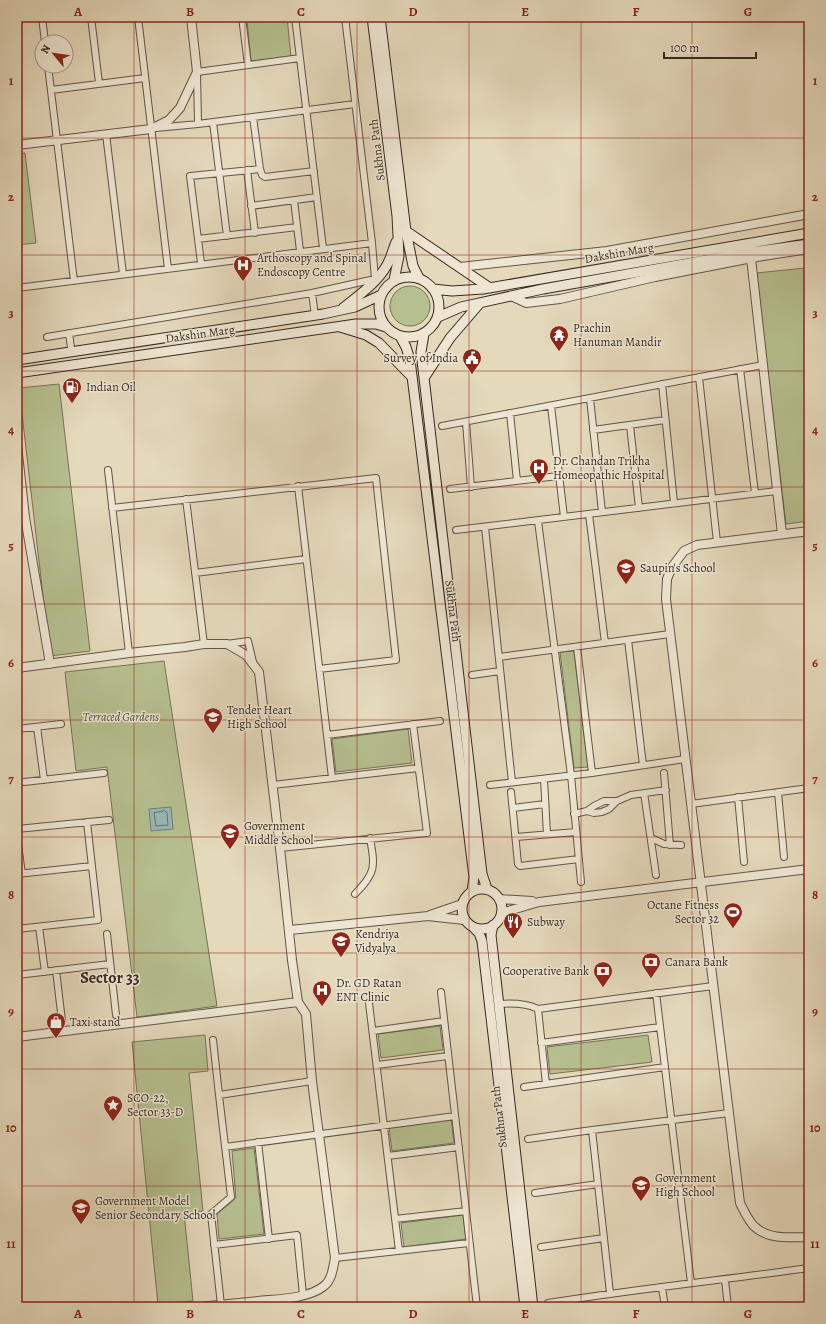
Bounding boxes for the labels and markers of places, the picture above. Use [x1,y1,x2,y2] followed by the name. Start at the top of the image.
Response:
[256,250,367,280] place label: Arthoscopy and Spinal Endoscopy Centre
[232,254,254,282] hospital icon: Arthoscopy and Spinal Endoscopy Centre
[573,320,662,350] place label: Prachin Hanuman Mandir
[548,324,570,352] temple icon: Prachin Hanuman Mandir
[461,347,483,375] public building icon: Survey of India
[384,350,458,366] place label: Survey of India
[61,376,83,404] fuel station icon: Indian Oil
[86,379,136,395] place label: Indian Oil
[553,453,664,483] place label: Dr. Chandan Trikha Homeopathic Hospital
[528,457,550,485] hospital icon: Dr. Chandan Trikha Homeopathic Hospital
[615,557,637,585] school or university icon: Saupin's School
[640,560,715,576] place label: Saupin's School
[227,702,292,732] place label: Tender Heart High School
[202,706,224,734] school or university icon: Tender Heart High School
[244,818,314,848] place label: Government Middle School
[219,822,241,850] school or university icon: Government Middle School
[647,897,719,927] place label: Octane Fitness Sector 32
[722,901,744,929] sports icon: Octane Fitness Sector 32
[502,911,524,939] restaurant icon: Subway
[527,914,565,930] place label: Subway
[354,926,400,956] place label: Kendriya Vidyalya
[330,930,352,958] school or university icon: Kendriya Vidyalya
[640,951,662,979] bank icon: Canara Bank
[665,954,728,970] place label: Canara Bank
[592,960,614,988] bank icon: Cooperative Bank
[502,963,589,979] place label: Cooperative Bank
[336,975,402,1005] place label: Dr. GD Ratan ENT Clinic
[311,979,333,1007] hospital icon: Dr. GD Ratan ENT Clinic
[45,1011,67,1039] shop icon: Taxi stand
[70,1014,121,1030] place label: Taxi stand
[127,1090,183,1120] place label: SCO-22, Sector 33-D
[102,1094,124,1122] place icon: SCO-22, Sector 33-D
[655,1170,716,1200] place label: Government High School
[630,1174,652,1202] school or university icon: Government High School
[95,1193,215,1223] place label: Government Model Senior Secondary School
[70,1197,92,1225] school or university icon: Government Model Senior Secondary School

